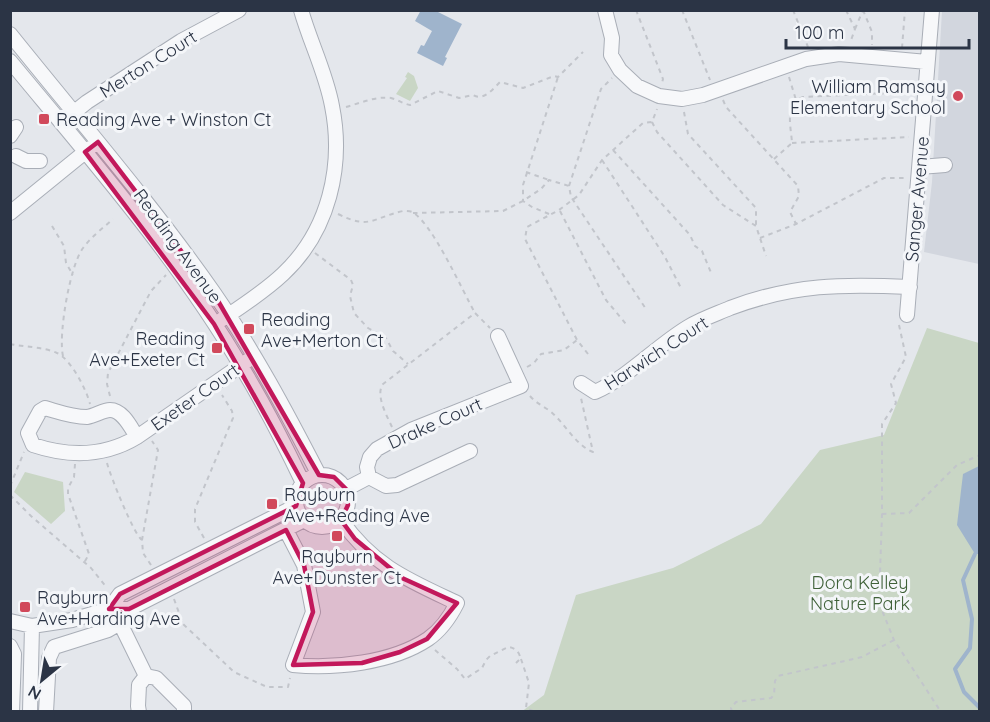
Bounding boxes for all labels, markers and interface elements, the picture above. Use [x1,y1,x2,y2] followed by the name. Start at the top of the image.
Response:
[786,12,969,50] scale bar
[795,21,844,44] text: 100 m
[95,25,201,103] street label: Merton Court
[790,75,946,119] place label: William Ramsay Elementary School
[951,89,965,103] marker: William Ramsay Elementary School
[56,108,271,131] place label: Reading Ave + Winston Ct
[37,112,51,126] marker: Reading Ave + Winston Ct
[900,135,934,263] street label: Sanger Avenue
[129,184,227,308] street label: Reading Avenue
[261,308,384,352] place label: Reading Ave+Merton Ct
[600,311,712,395] street label: Harwich Court
[242,322,256,336] marker: Reading Ave+Merton Ct
[89,327,205,371] place label: Reading Ave+Exeter Ct
[210,341,224,355] marker: Reading Ave+Exeter Ct
[146,358,244,436] street label: Exeter Court
[384,392,486,454] street label: Drake Court
[284,483,430,527] place label: Rayburn Ave+Reading Ave
[265,497,279,511] marker: Rayburn Ave+Reading Ave
[330,529,344,543] marker: Rayburn Ave+Dunster Ct
[273,545,401,589] place label: Rayburn Ave+Dunster Ct
[810,571,910,615] park label: Dora Kelley Nature Park
[37,586,180,630] place label: Rayburn Ave+Harding Ave
[18,600,32,614] marker: Rayburn Ave+Harding Ave
[12,650,72,710] north arrow
[24,681,45,705] text: N

